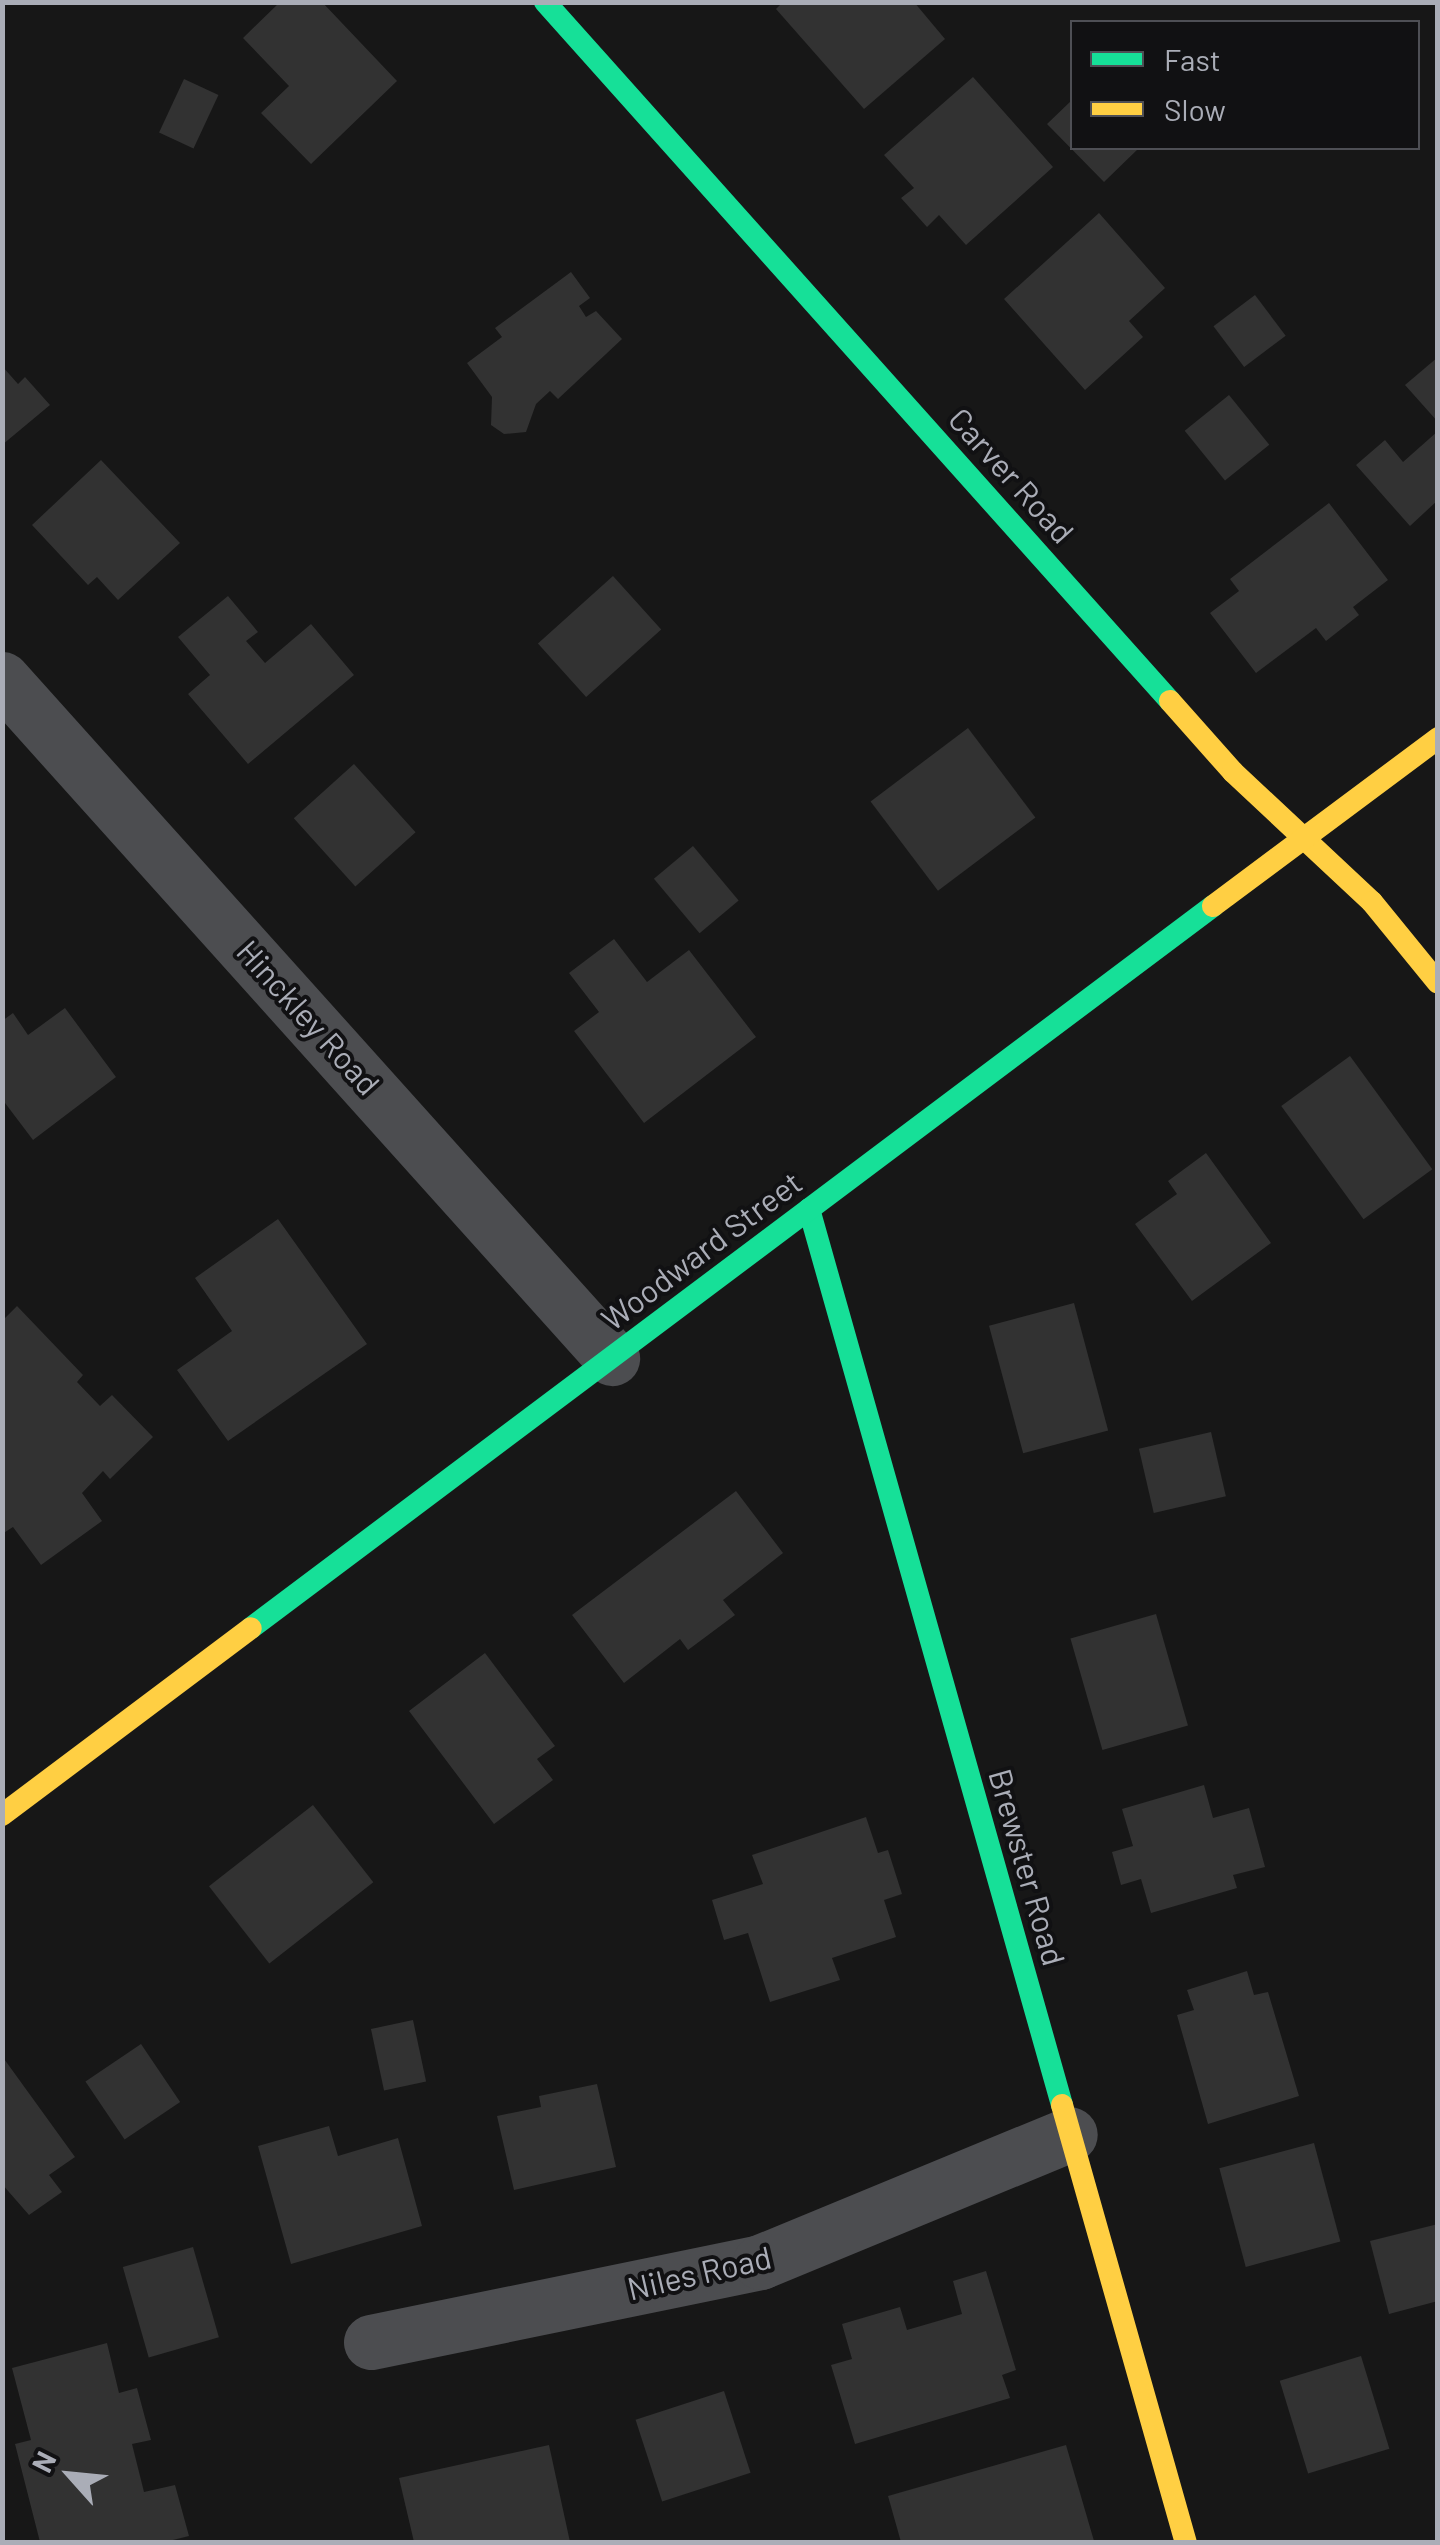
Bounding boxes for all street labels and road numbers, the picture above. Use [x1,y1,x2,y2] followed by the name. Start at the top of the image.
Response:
[941,400,1083,550] street label: Carver Road
[230,932,388,1102] street label: Hinckley Road
[593,1162,809,1338] street label: Woodward Street
[982,1764,1074,1970] street label: Brewster Road
[623,2237,775,2307] street label: Niles Road

